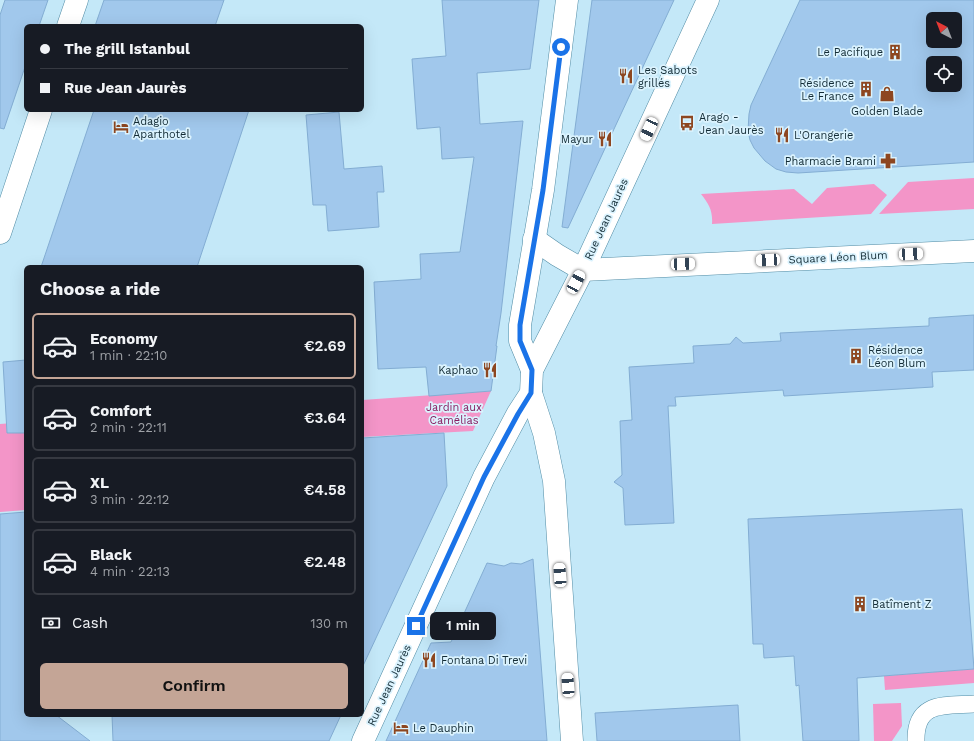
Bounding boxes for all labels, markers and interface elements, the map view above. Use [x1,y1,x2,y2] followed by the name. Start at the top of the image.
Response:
[926,12,962,48] north arrow
[926,12,962,92] map controls
[552,38,570,56] route start
[64,40,190,58] text: The grill Istanbul
[886,43,904,61] building icon: Le Pacifique
[817,46,883,59] place label: Le Pacifique
[926,56,962,92] button: locate
[638,64,697,90] place label: Les Sabots grillés
[617,67,635,85] restaurant icon: Les Sabots grillés
[799,77,854,103] place label: Résidence Le France
[64,79,186,97] text: Rue Jean Jaurès
[857,80,875,98] building icon: Résidence Le France
[878,85,896,103] shop icon: Golden Blade
[851,105,923,118] place label: Golden Blade
[699,111,764,137] place label: Arago - Jean Jaurès
[678,114,696,132] bus stop icon: Arago - Jean Jaurès
[133,115,190,141] place label: Adagio Aparthotel
[638,116,660,142] car
[112,118,130,136] hotel icon: Adagio Aparthotel
[773,126,791,144] restaurant icon: L'Orangerie
[794,129,853,142] place label: L'Orangerie
[596,130,614,148] restaurant icon: Mayur
[561,133,594,146] place label: Mayur
[879,152,897,170] pharmacy icon: Pharmacie Brami
[785,155,876,168] place label: Pharmacie Brami
[582,176,631,262] street label: Rue Jean Jaurès
[899,247,923,261] car
[788,248,888,267] street label: Square Léon Blum
[756,253,780,267] car
[671,258,695,270] car
[565,269,587,295] car
[40,278,160,299] text: Choose a ride
[42,328,78,364] icon: car
[90,330,157,348] text: Economy
[304,337,346,355] text: €2.69
[868,344,926,370] place label: Résidence Léon Blum
[847,347,865,365] building icon: Résidence Léon Blum
[90,348,167,363] text: 1 min · 22:10
[481,361,499,379] restaurant icon: Kaphao
[438,364,478,377] place label: Kaphao
[42,400,78,436] icon: car
[426,401,482,427] park label: Jardin aux Camélias
[90,402,151,420] text: Comfort
[304,409,346,427] text: €3.64
[90,420,167,435] text: 2 min · 22:11
[42,472,78,508] icon: car
[90,474,109,492] text: XL
[304,481,346,499] text: €4.58
[90,492,169,507] text: 3 min · 22:12
[42,544,78,580] icon: car
[90,546,132,564] text: Black
[304,553,346,571] text: €2.48
[553,563,567,587] car
[90,564,170,579] text: 4 min · 22:13
[851,595,869,613] building icon: Batîment Z
[872,598,932,611] place label: Batîment Z
[40,612,62,634] icon: cash
[430,612,496,640] callout: 1 min
[72,614,108,632] text: Cash
[310,616,348,631] text: 130 m
[407,617,425,635] route end
[446,618,480,633] text: 1 min
[365,642,414,728] street label: Rue Jean Jaurès
[420,651,438,669] restaurant icon: Fontana Di Trevi
[441,654,527,667] place label: Fontana Di Trevi
[40,663,348,709] button: Confirm
[561,673,575,697] car
[392,719,410,737] hotel icon: Le Dauphin
[413,722,474,735] place label: Le Dauphin

